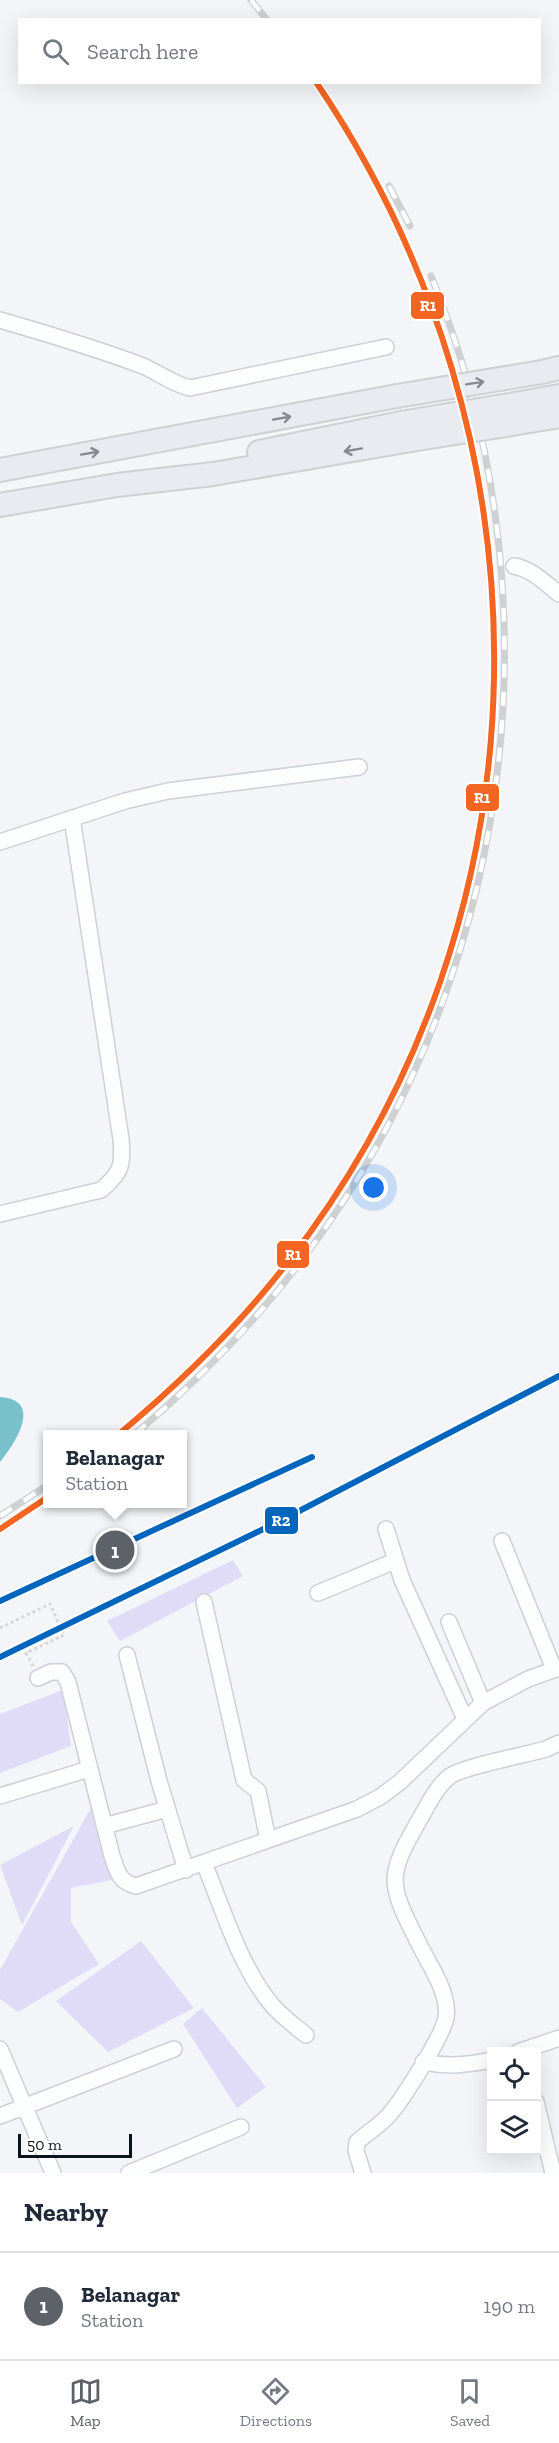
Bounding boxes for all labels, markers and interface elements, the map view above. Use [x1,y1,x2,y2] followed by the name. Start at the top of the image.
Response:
[18,18,541,84] search box
[39,35,72,68] icon: search
[87,38,198,65] text: Search here
[410,291,445,320] line badge: R1
[420,296,437,315] text: R1
[465,378,485,389] one-way arrow
[271,412,291,423] one-way arrow
[344,445,364,456] one-way arrow
[80,447,99,458] one-way arrow
[465,783,500,812] line badge: R1
[474,788,491,807] text: R1
[359,1173,388,1202] your location
[276,1240,310,1269] line badge: R1
[285,1245,302,1264] text: R1
[43,1430,187,1508] popup
[65,1444,165,1471] text: Belanagar
[65,1471,128,1495] text: Station
[264,1506,299,1535] line badge: R2
[272,1511,291,1530] text: R2
[96,1528,134,1572] pin: 1
[487,2047,541,2155] map controls
[487,2047,541,2101] button: locate
[487,2101,541,2155] button: layers
[18,2131,132,2158] scale bar
[27,2135,62,2154] text: 50 m
[24,2196,108,2228] text: Nearby
[81,2281,180,2308] text: Belanagar
[39,2294,48,2318] text: 1
[483,2294,535,2318] text: 190 m
[81,2308,143,2332] text: Station
[69,2375,102,2430] tab: Map
[240,2375,312,2430] tab: Directions
[450,2375,490,2430] tab: Saved

